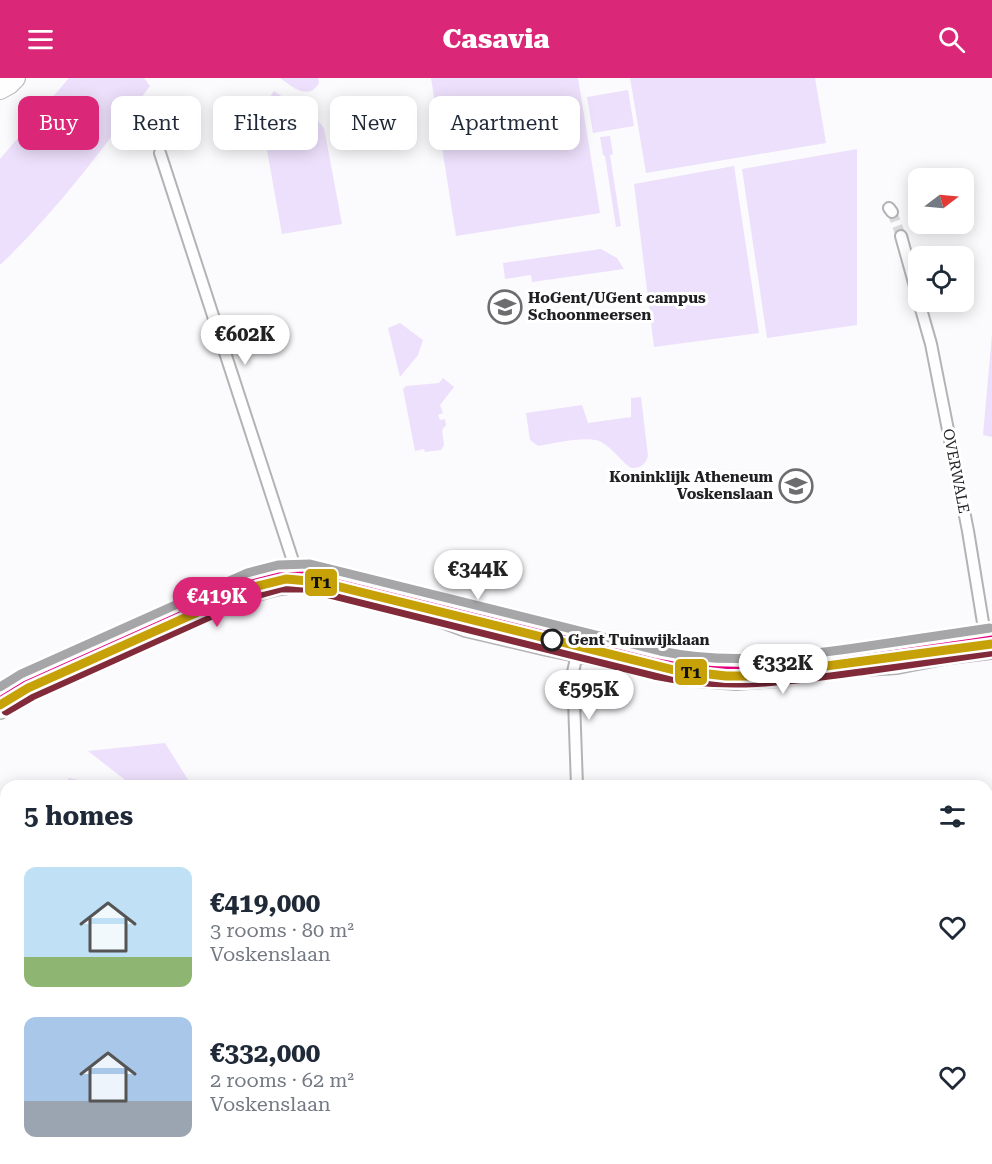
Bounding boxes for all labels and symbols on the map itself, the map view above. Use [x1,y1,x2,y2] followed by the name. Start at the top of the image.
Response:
[908,168,974,234] north arrow
[487,289,523,325] school or university icon: HoGent/UGent campus Schoonmeersen
[528,289,706,324] place label: HoGent/UGent campus Schoonmeersen
[203,315,287,366] pin: €602K
[939,427,973,515] street label: OVERWALE
[609,468,774,503] place label: Koninklijk Atheneum Voskenslaan
[778,468,814,504] school or university icon: Koninklijk Atheneum Voskenslaan
[436,550,520,601] pin: €344K
[304,568,338,597] line badge: T1
[311,573,331,592] text: T1
[175,577,259,628] pin: €419K
[541,629,563,651] marker: Gent Tuinwijklaan
[568,631,710,649] place label: Gent Tuinwijklaan
[741,644,825,695] pin: €332K
[674,658,708,686] line badge: T1
[681,663,701,682] text: T1
[547,670,631,721] pin: €595K

